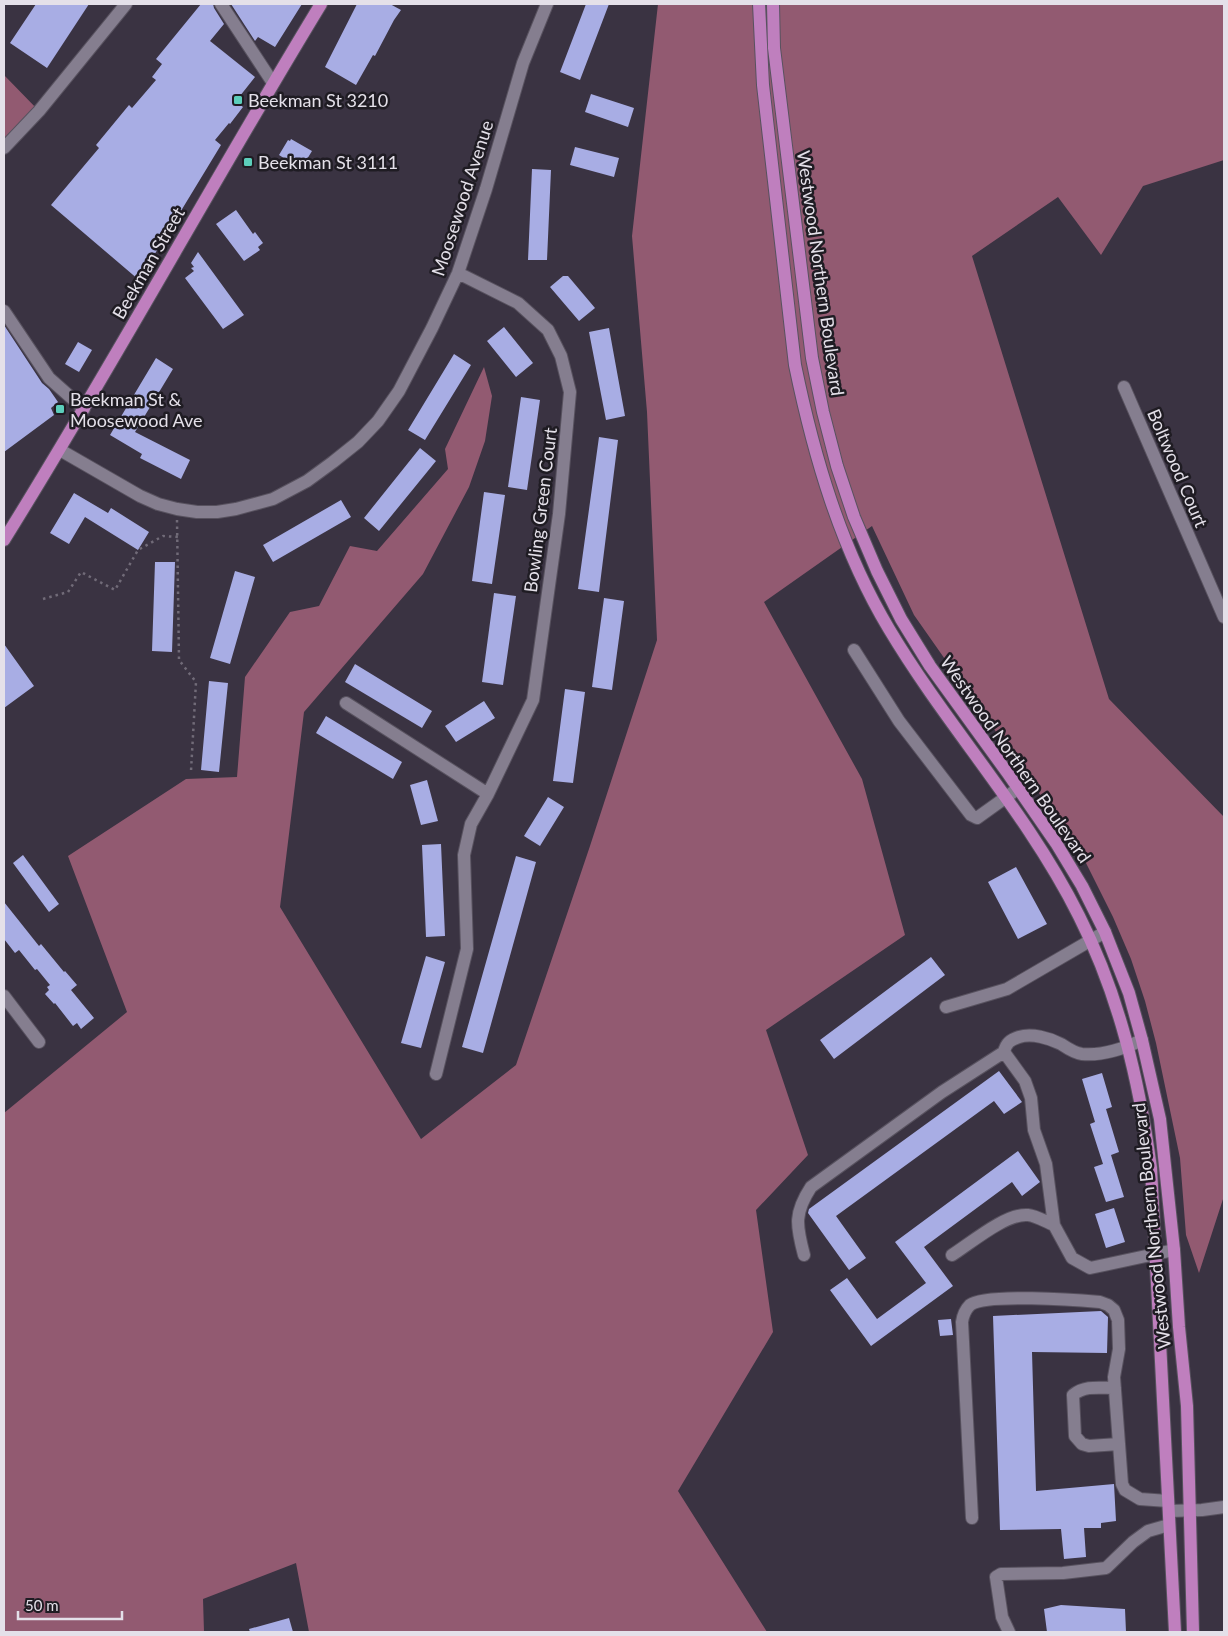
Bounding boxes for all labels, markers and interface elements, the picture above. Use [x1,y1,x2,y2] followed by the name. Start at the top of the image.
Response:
[248,89,388,111] place label: Beekman St 3210
[232,94,244,106] marker: Beekman St 3210
[426,117,498,279] street label: Moosewood Avenue
[793,149,849,397] street label: Westwood Northern Boulevard
[258,151,398,173] place label: Beekman St 3111
[242,156,254,168] marker: Beekman St 3111
[107,203,189,323] street label: Beekman Street
[70,388,203,431] place label: Beekman St & Moosewood Ave
[54,403,66,415] marker: Beekman St & Moosewood Ave
[1143,405,1213,531] street label: Boltwood Court
[519,426,561,594] street label: Bowling Green Court
[936,651,1096,867] street label: Westwood Northern Boulevard
[1127,1102,1175,1350] street label: Westwood Northern Boulevard
[18,1588,121,1620] scale bar
[25,1596,59,1614] text: 50 m

